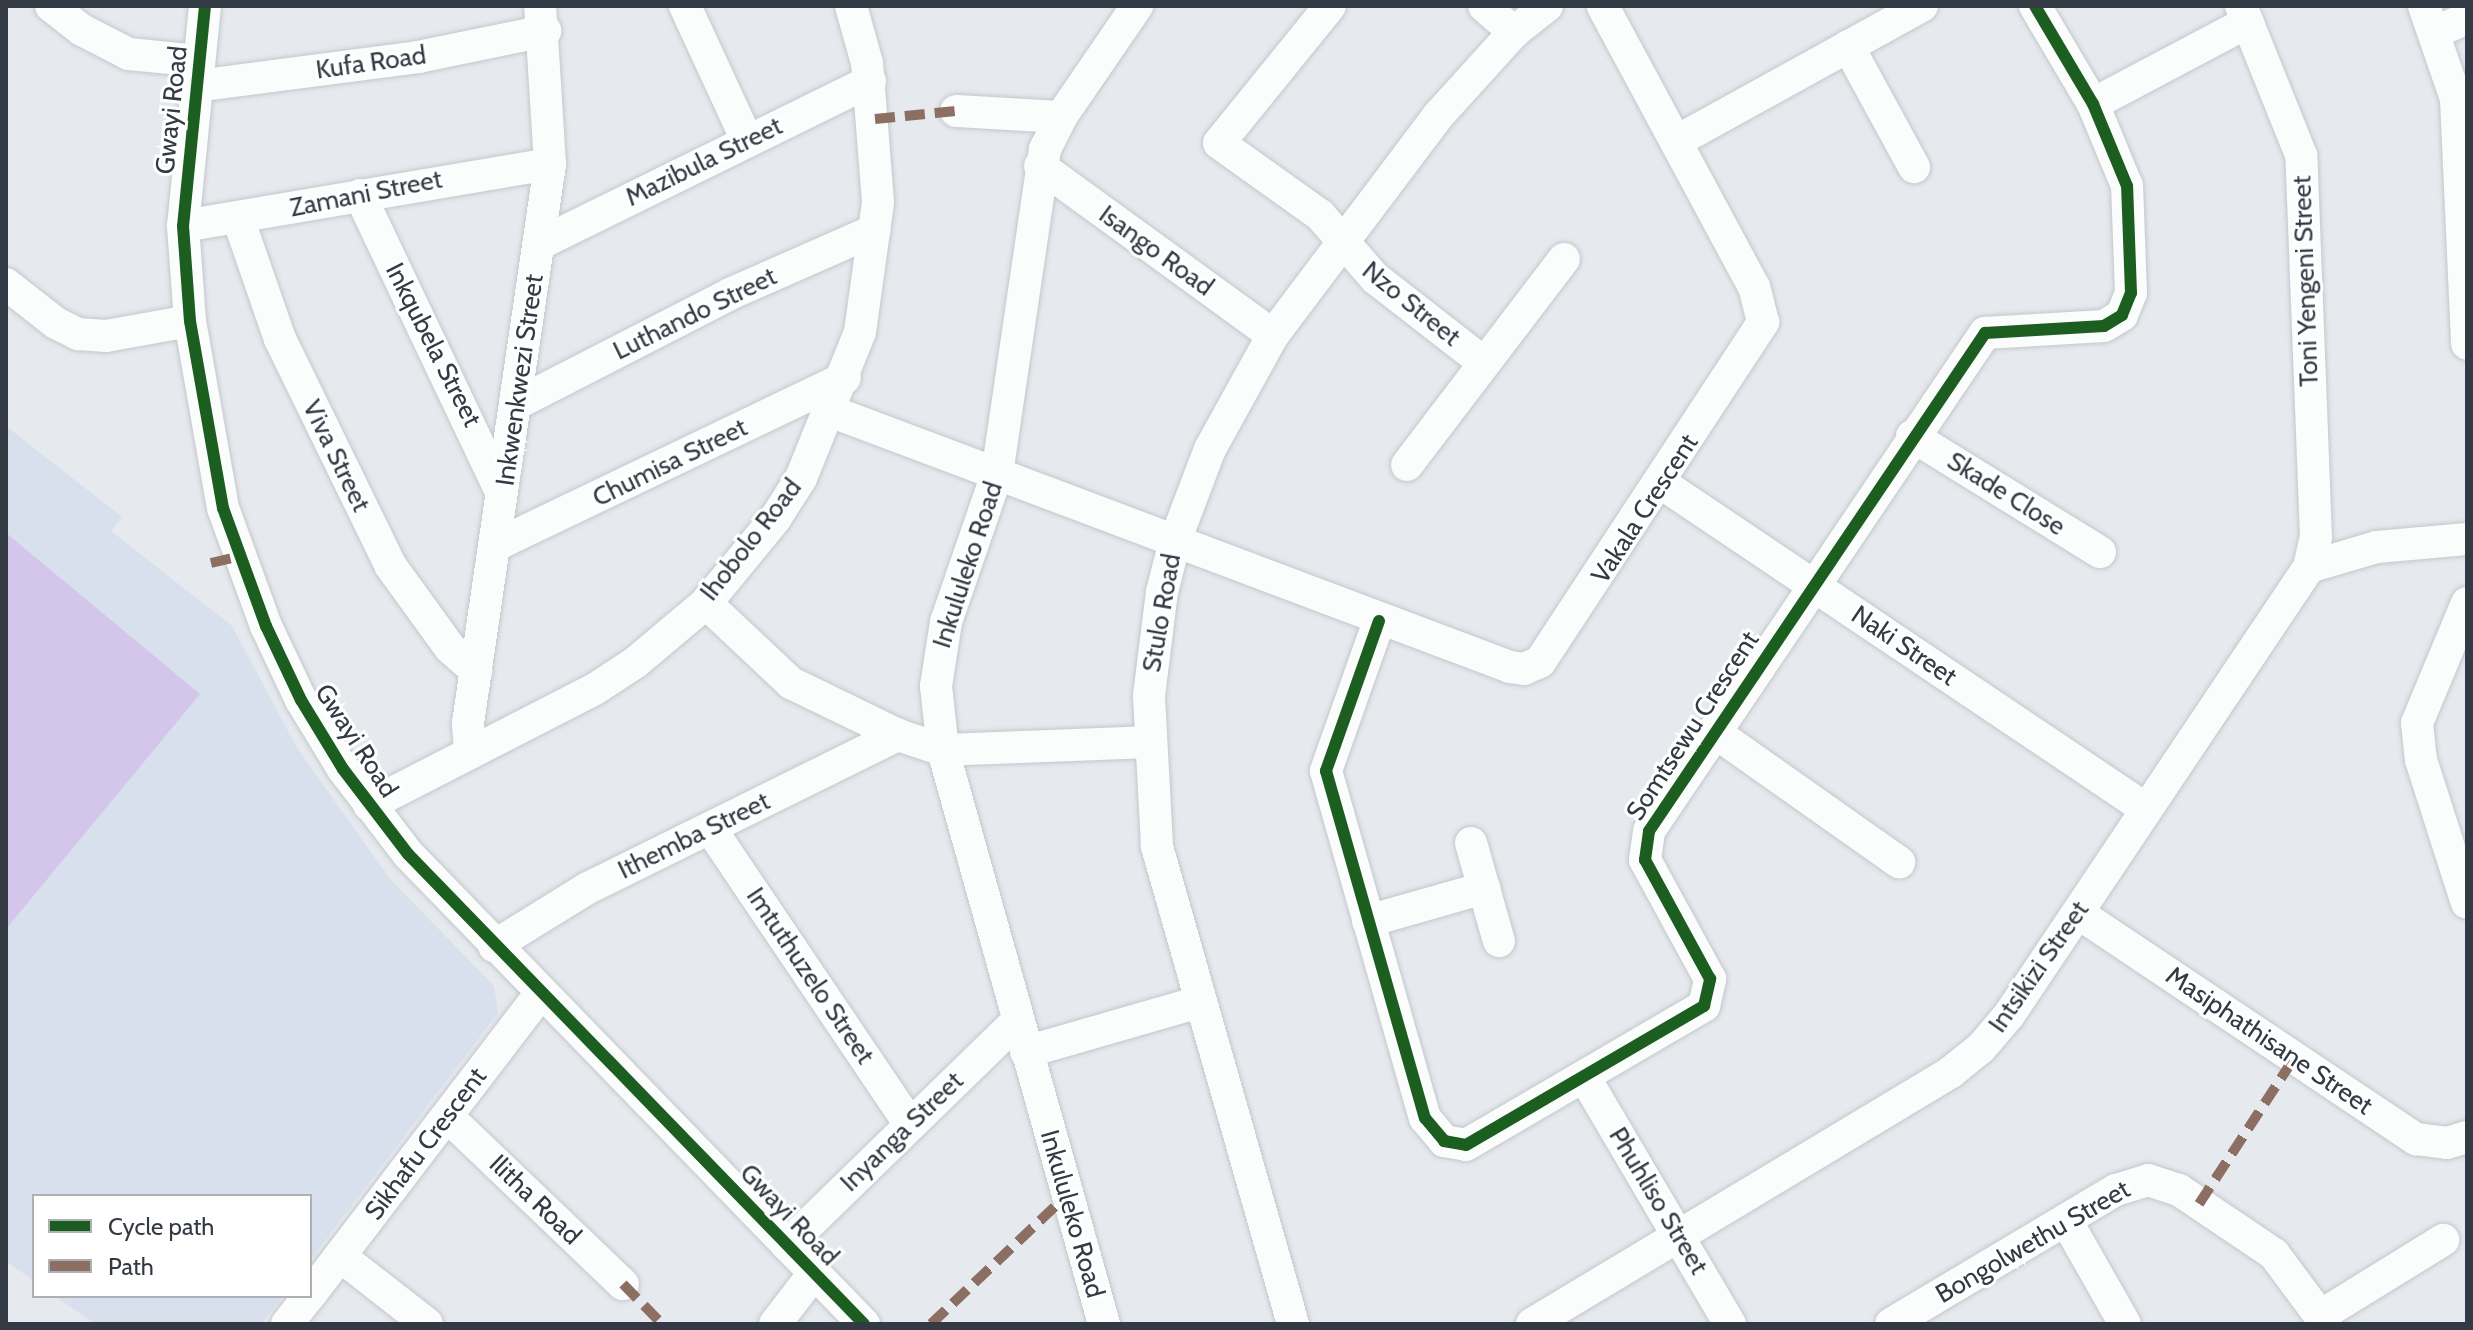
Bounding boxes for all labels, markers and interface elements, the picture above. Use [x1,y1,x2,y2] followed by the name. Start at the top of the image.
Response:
[314,40,428,86] street label: Kufa Road
[150,44,194,176] street label: Gwayi Road
[621,111,787,213] street label: Mazibula Street
[287,164,445,224] street label: Zamani Street
[2287,175,2325,387] street label: Toni Yengeni Street
[1093,199,1219,303] street label: Isango Road
[1356,255,1466,353] street label: Nzo Street
[378,258,488,432] street label: Inkqubela Street
[608,261,782,367] street label: Luthando Street
[490,272,550,488] street label: Inkwenkwezi Street
[296,395,376,517] street label: Viva Street
[588,412,752,514] street label: Chumisa Street
[1585,429,1705,589] street label: Vakala Crescent
[1941,446,2071,542] street label: Skade Close
[694,473,808,607] street label: Ihobolo Road
[926,478,1010,652] street label: Inkululeko Road
[1136,551,1188,675] street label: Stulo Road
[1845,599,1963,693] street label: Naki Street
[1620,626,1766,826] street label: Somtsewu Crescent
[308,678,404,804] street label: Gwayi Road
[613,786,775,886] street label: Ithemba Street
[739,882,881,1070] street label: Imtuthuzelo Street
[1982,895,2096,1039] street label: Intsikizi Street
[2160,960,2378,1122] street label: Masiphathisane Street
[359,1062,493,1226] street label: Sikhafu Crescent
[834,1066,970,1198] street label: Inyanga Street
[1602,1122,1714,1280] street label: Phuhliso Street
[1033,1127,1111,1301] street label: Inkululeko Road
[483,1149,587,1251] street label: Ilitha Road
[733,1158,845,1272] street label: Gwayi Road
[1930,1174,2136,1310] street label: Bongolwethu Street
[32,1194,312,1298] legend
[108,1212,214,1241] text: Cycle path
[108,1252,154,1281] text: Path

